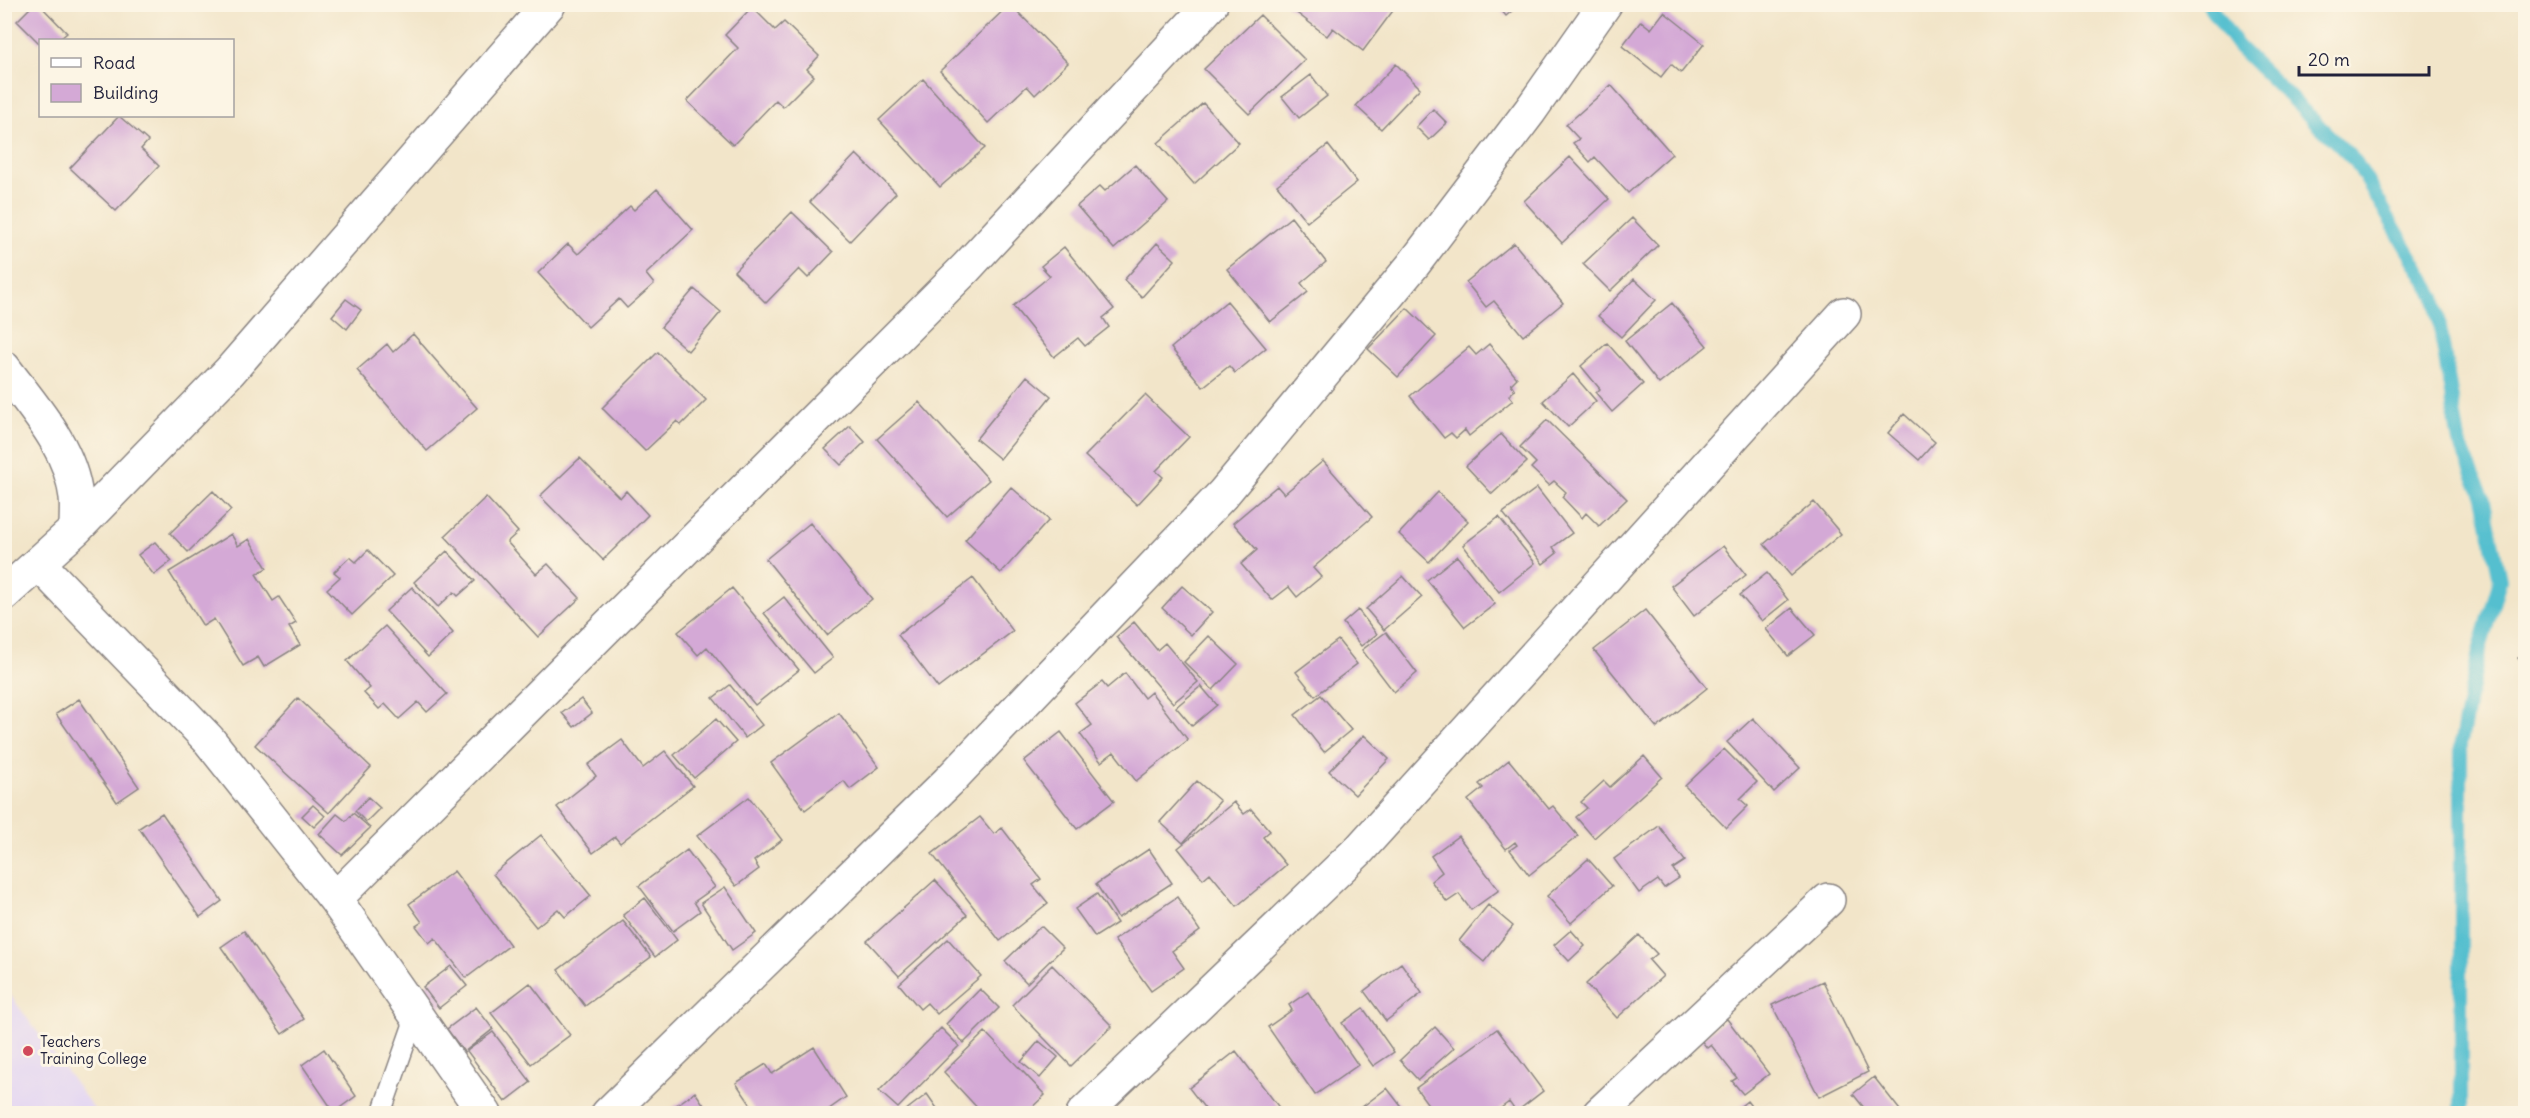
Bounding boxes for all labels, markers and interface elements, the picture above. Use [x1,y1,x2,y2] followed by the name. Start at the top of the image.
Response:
[39,39,234,117] legend
[2299,39,2430,77] scale bar
[2308,48,2350,71] text: 20 m
[93,51,136,74] text: Road
[93,81,158,104] text: Building
[40,1032,147,1068] place label: Teachers Training College
[21,1044,35,1058] marker: Teachers Training College

